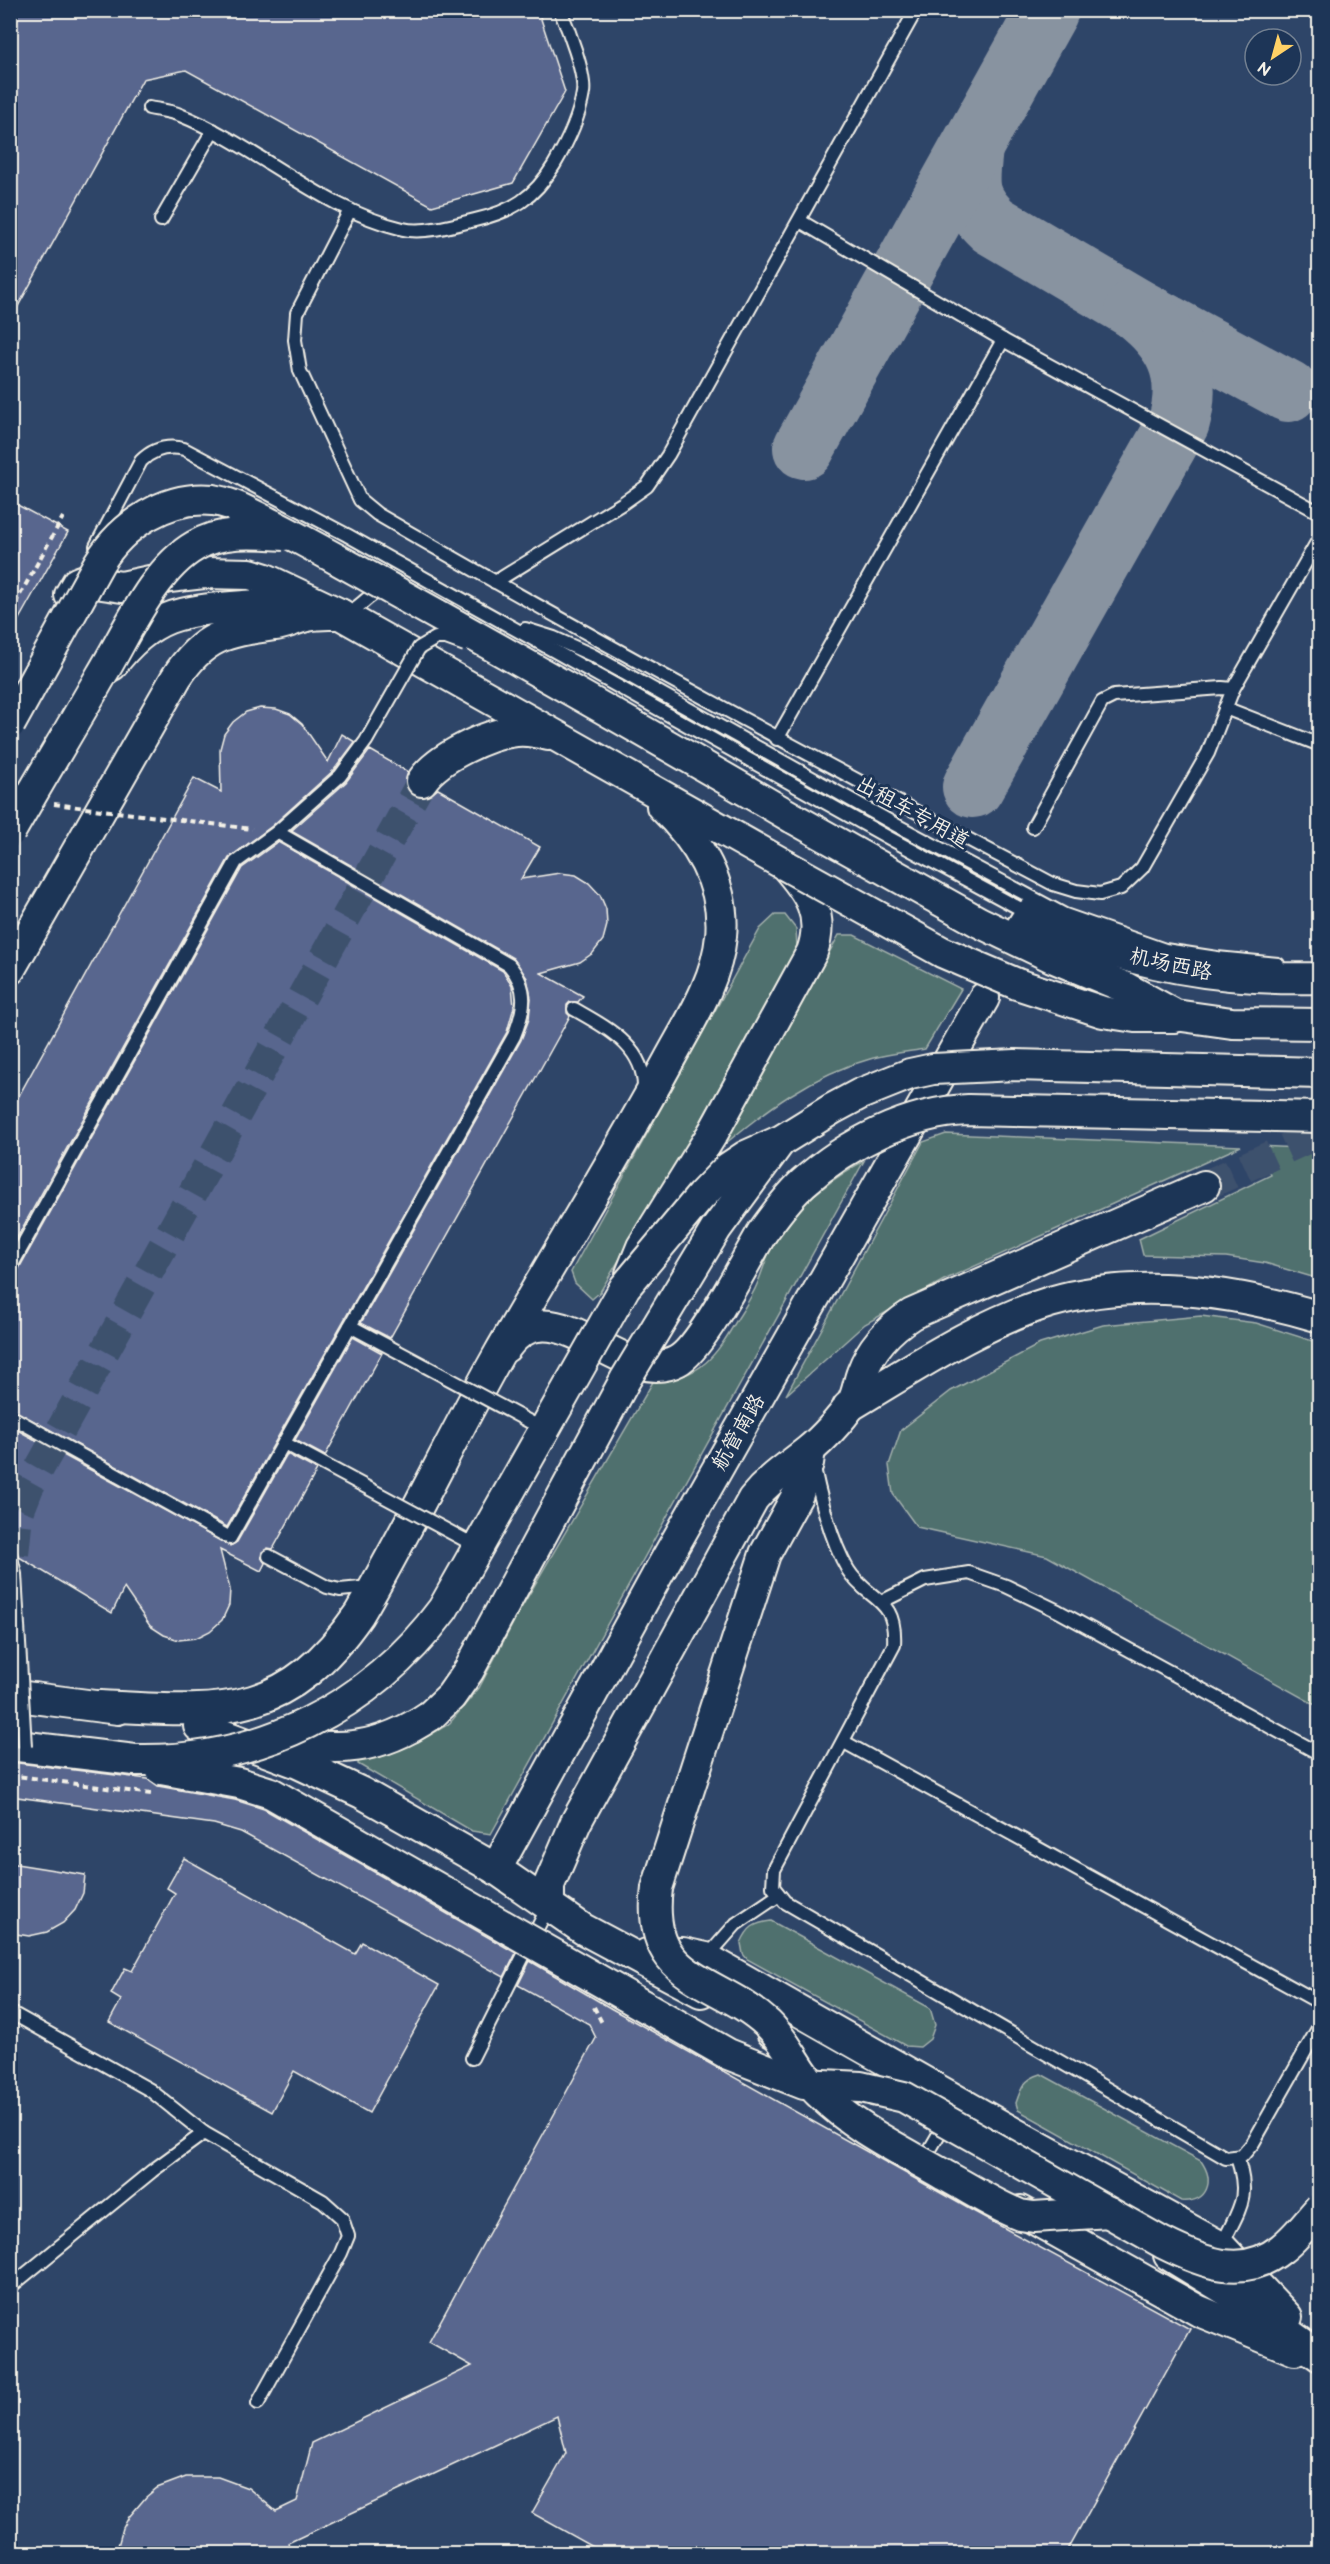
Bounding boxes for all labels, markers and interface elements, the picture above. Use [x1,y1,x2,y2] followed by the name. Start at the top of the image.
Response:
[1243,27,1303,87] north arrow
[1255,57,1276,79] text: N
[852,771,974,854] street label: 出租车专用道
[1127,944,1215,985] street label: 机场西路
[707,1390,770,1475] street label: 航管南路

